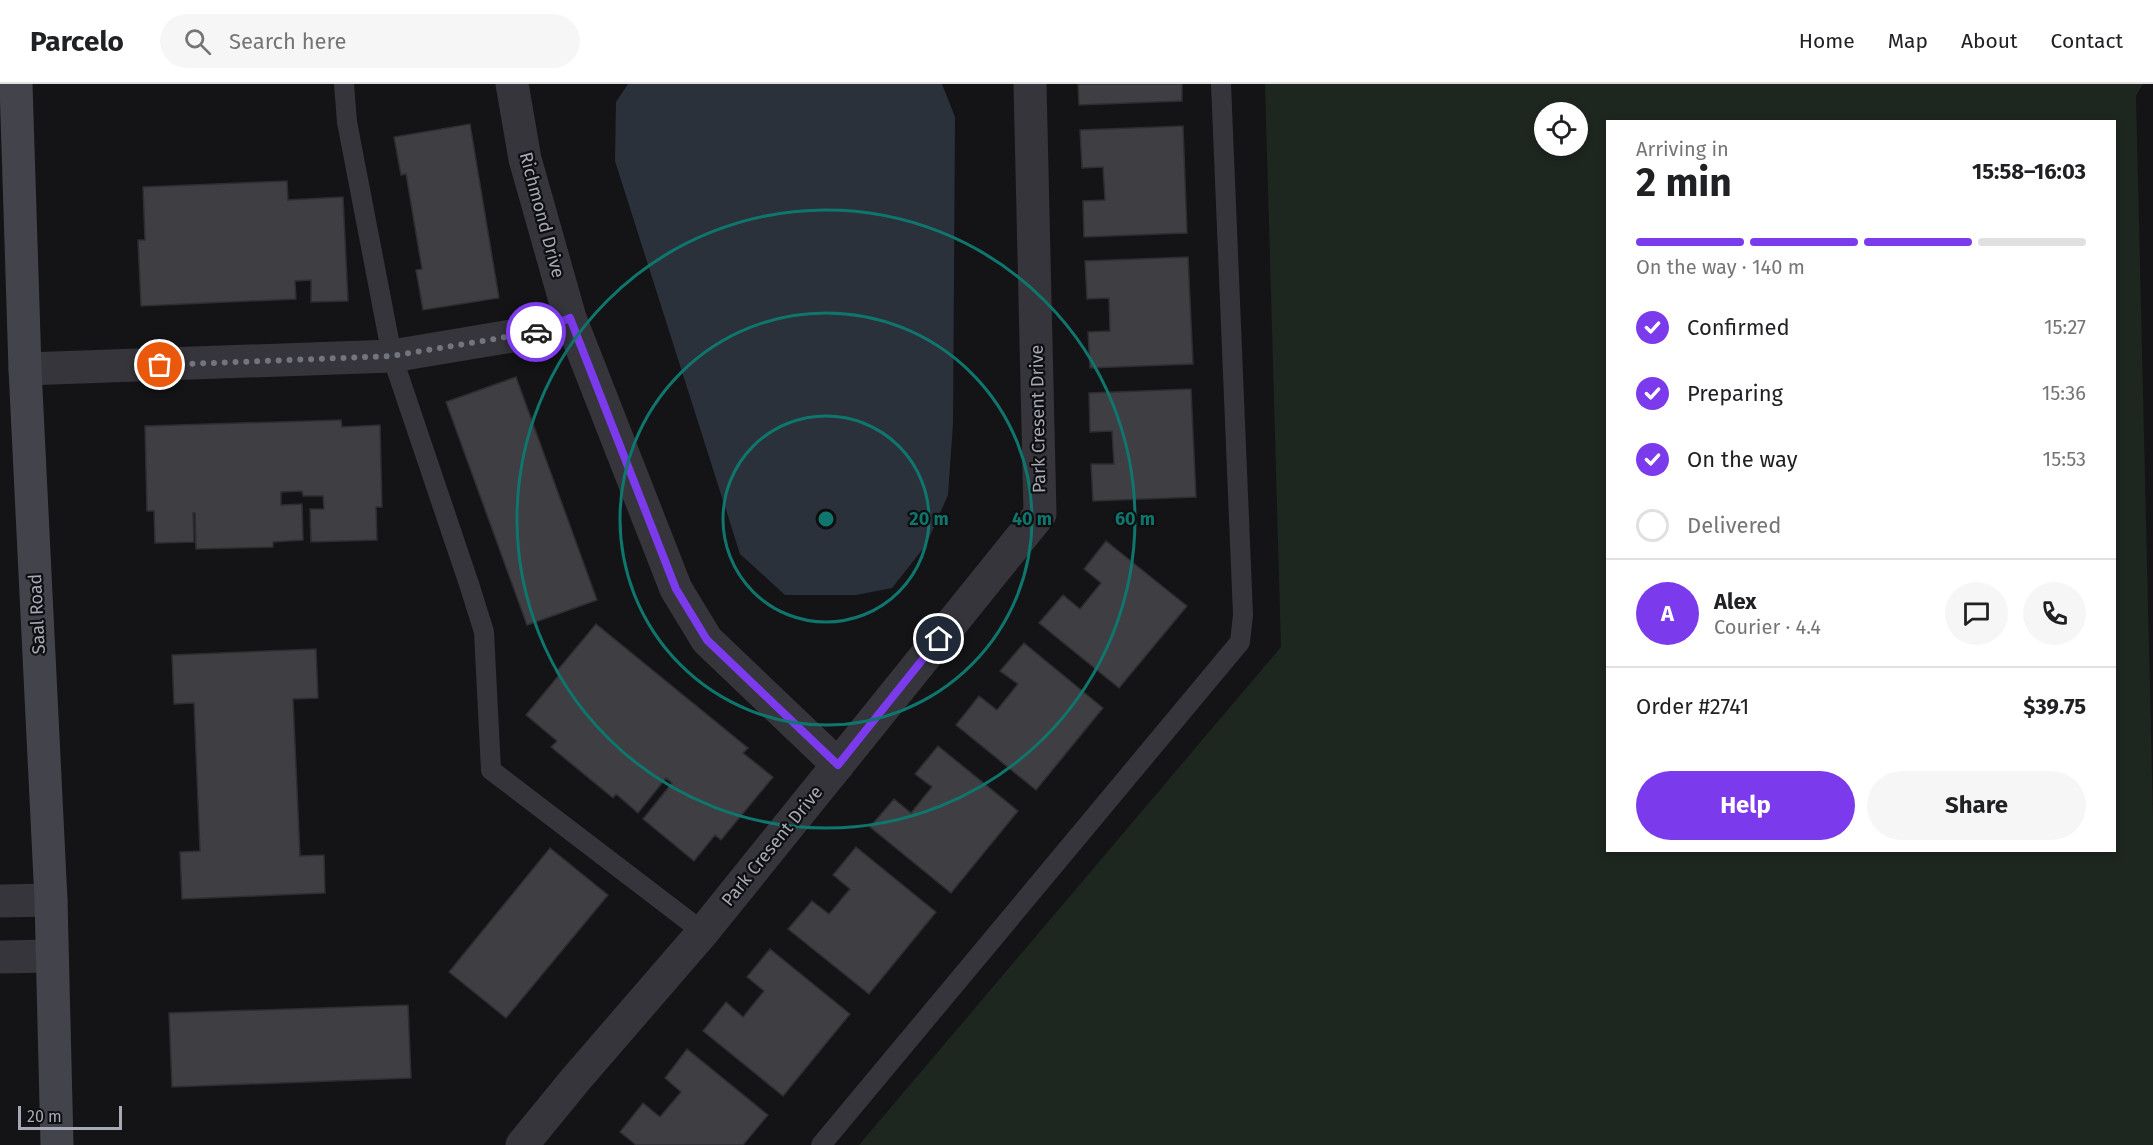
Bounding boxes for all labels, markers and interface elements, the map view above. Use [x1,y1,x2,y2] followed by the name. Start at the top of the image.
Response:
[160,14,580,68] search box
[30,25,124,58] text: Parcelo
[181,25,214,58] icon: search
[229,28,346,55] text: Search here
[1799,28,1855,54] text: Home
[1888,28,1928,54] text: Map
[1961,28,2018,54] text: About
[2051,28,2123,54] text: Contact
[1534,102,1588,156] map controls
[1534,102,1588,156] button: locate
[1636,137,1729,161] text: Arriving in
[515,150,569,280] street label: Richmond Drive
[1972,158,2086,185] text: 15:58–16:03
[1636,160,1732,206] text: 2 min
[1636,255,1805,279] text: On the way · 140 m
[506,302,566,362] courier
[1636,311,1669,344] icon: check
[1687,314,1790,341] text: Confirmed
[2044,315,2086,339] text: 15:27
[520,316,553,349] icon: car
[134,339,185,390] pin
[1026,345,1050,493] street label: Park Cresent Drive
[143,348,176,381] icon: bag
[1636,377,1669,410] icon: check
[1687,380,1783,407] text: Preparing
[2042,381,2086,405] text: 15:36
[1636,443,1669,476] icon: check
[1687,446,1798,473] text: On the way
[2043,447,2086,471] text: 15:53
[909,508,949,530] text: 20 m
[1012,508,1052,530] text: 40 m
[1115,508,1155,530] text: 60 m
[816,509,836,529] centre of rings
[1687,512,1782,539] text: Delivered
[24,573,50,655] street label: Saal Road
[1945,582,2008,645] button: chat
[2023,582,2086,645] button: phone
[1714,588,1757,615] text: Alex
[1661,600,1674,627] text: A
[913,613,964,664] pin
[1714,615,1821,639] text: Courier · 4.4
[922,622,955,655] icon: home
[1636,693,1749,720] text: Order #2741
[2023,693,2086,720] text: $39.75
[1636,771,1855,840] button: Help
[1867,771,2086,840] button: Share
[717,781,827,911] street label: Park Cresent Drive
[18,1103,122,1130] scale bar
[27,1107,62,1126] text: 20 m

